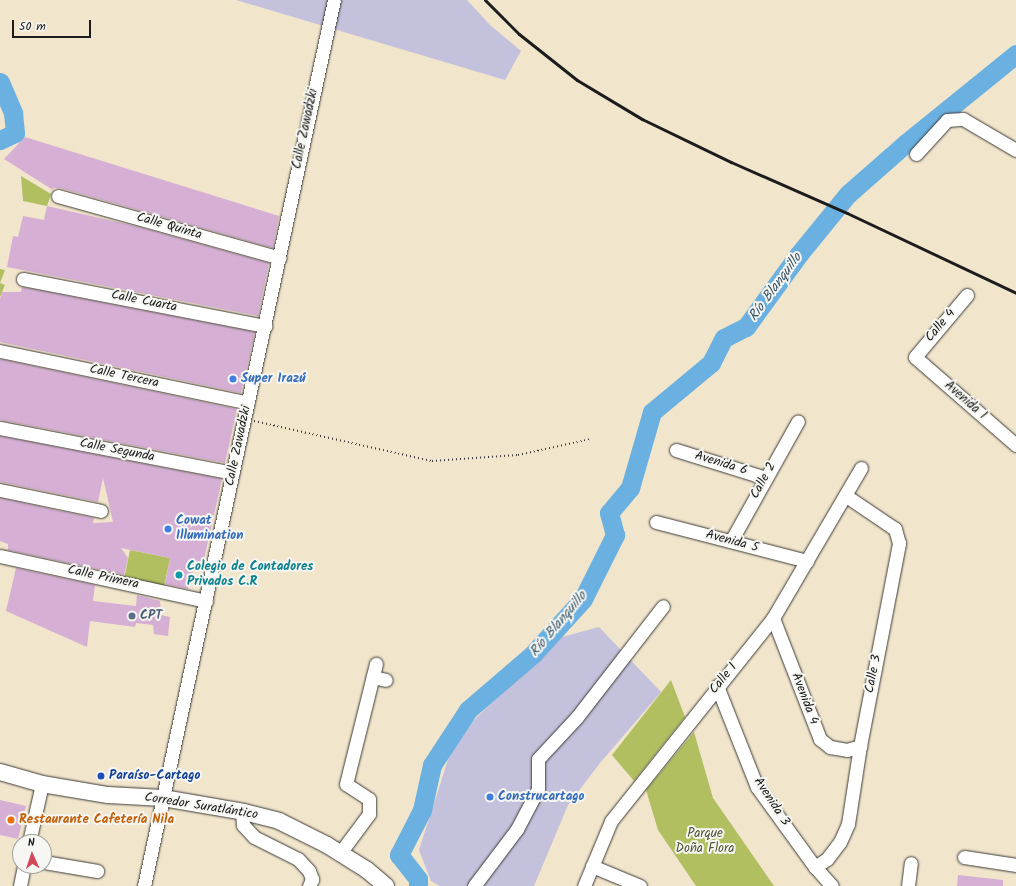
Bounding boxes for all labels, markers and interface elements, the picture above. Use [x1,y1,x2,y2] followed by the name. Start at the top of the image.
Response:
[14,12,93,38] scale bar
[19,17,46,36] text: 50 m
[290,87,322,171] street label: Calle Zawadzki
[135,210,203,244] street label: Calle Quinta
[745,250,805,324] water label: Río Blanquillo
[110,288,178,316] street label: Calle Cuarta
[923,306,959,346] street label: Calle 4
[88,362,160,392] street label: Calle Tercera
[241,371,305,387] place label: Super Irazú
[228,374,238,384] marker: Super Irazú
[941,378,989,424] street label: Avenida 1
[223,404,255,488] street label: Calle Zawadzki
[78,436,156,466] street label: Calle Segunda
[693,449,749,479] street label: Avenida 6
[748,460,780,502] street label: Calle 2
[176,514,243,545] place label: Cowat Illumination
[163,524,173,534] marker: Cowat Illumination
[704,527,760,557] street label: Avenida 5
[187,560,313,591] place label: Colegio de Contadores Privados C.R
[66,563,140,593] street label: Calle Primera
[174,570,184,580] marker: Colegio de Contadores Privados C.R
[526,588,590,660] water label: Río Blanquillo
[140,608,162,624] place label: CPT
[127,611,137,621] marker: CPT
[863,653,885,695] street label: Calle 3
[707,660,741,698] street label: Calle 1
[787,671,821,727] street label: Avenida 4
[109,768,200,784] place label: Paraíso-Cartago
[96,771,106,781] marker: Paraíso-Cartago
[750,775,792,829] street label: Avenida 3
[498,789,584,805] place label: Construcartago
[143,790,259,824] street label: Corredor Suratlántico
[485,792,495,802] marker: Construcartago
[19,812,174,828] place label: Restaurante Cafetería Nila
[6,815,16,825] marker: Restaurante Cafetería Nila
[676,827,734,858] park label: Parque Doña Flora
[12,834,52,874] north arrow
[27,834,35,852] text: N

